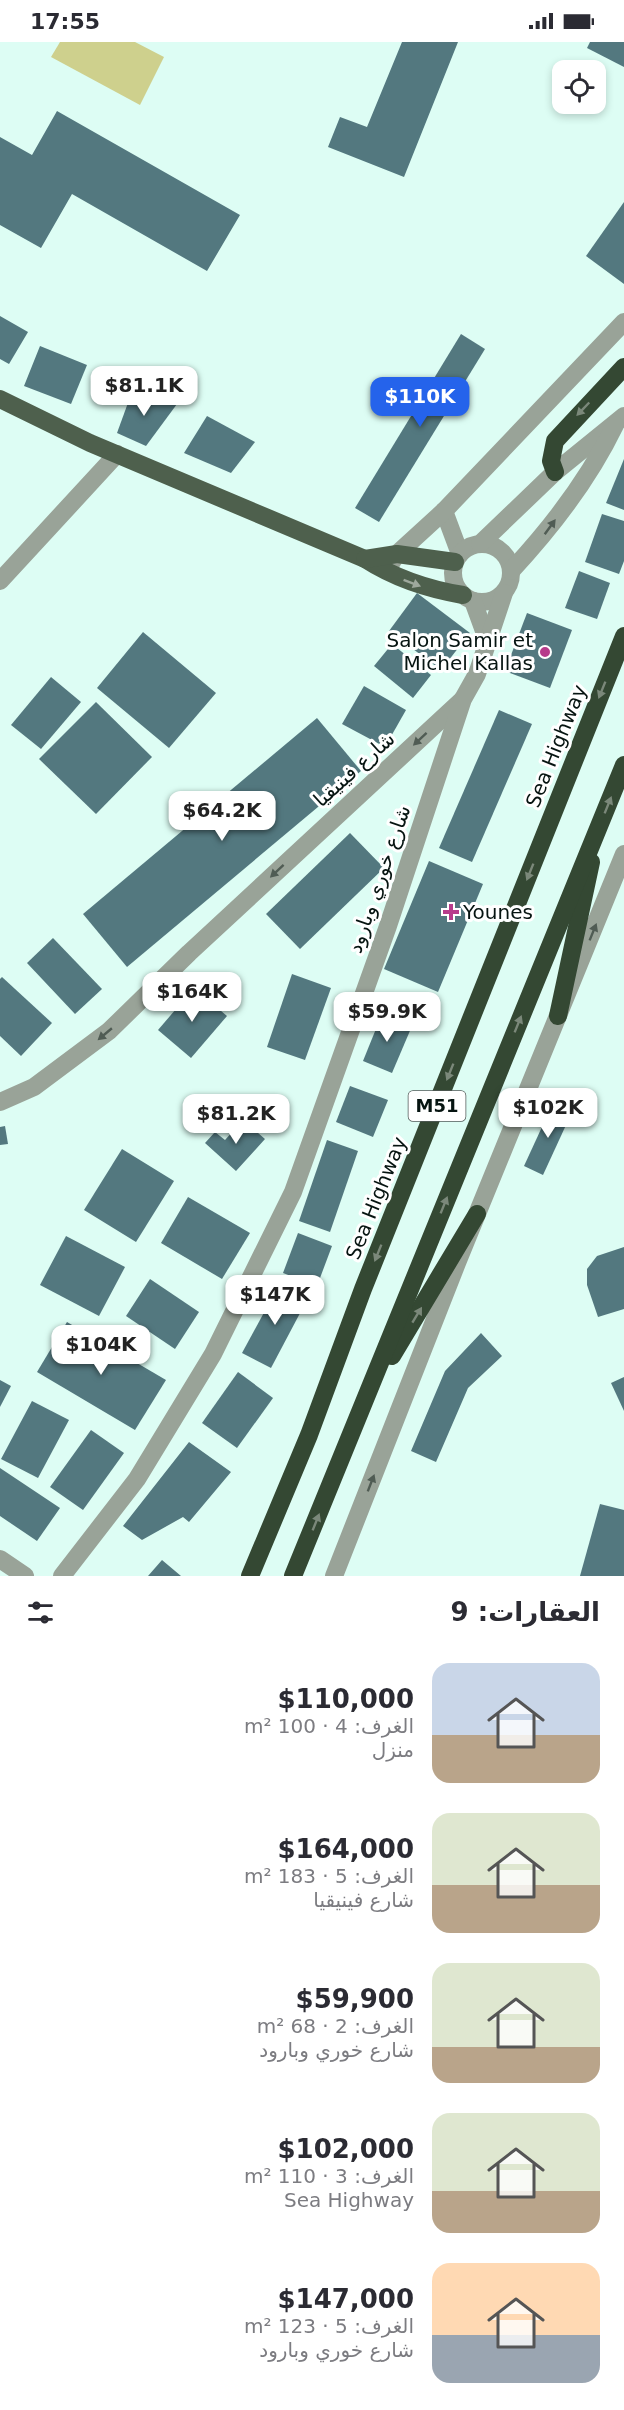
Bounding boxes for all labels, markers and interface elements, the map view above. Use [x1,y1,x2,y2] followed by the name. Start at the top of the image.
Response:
[30,9,100,34] text: 17:55
[552,60,606,114] map controls
[552,60,606,114] button: locate
[95,366,193,417] pin: $81.1K
[105,373,183,397] text: $81.1K
[378,377,462,428] pin: $110K
[384,384,456,408] text: $110K
[577,402,591,416] one-way arrow
[544,520,556,536] one-way arrow
[403,579,421,588] one-way arrow
[387,628,533,675] place label: Salon Samir et Michel Kallas
[538,645,552,659] marker: Salon Samir et Michel Kallas
[521,681,592,811] street label: Sea Highway
[597,682,607,700] one-way arrow
[309,726,399,812] street label: شارع فينيقيا
[413,732,428,746] one-way arrow
[173,791,271,842] pin: $64.2K
[604,796,613,814] one-way arrow
[183,798,261,822] text: $64.2K
[342,802,416,956] street label: شارع خوري وبارود
[525,863,535,881] one-way arrow
[270,864,285,877] one-way arrow
[462,900,533,924] place label: Younes
[444,905,458,919] marker: Younes
[588,922,598,940] one-way arrow
[150,972,234,1023] pin: $164K
[156,979,228,1003] text: $164K
[338,992,436,1043] pin: $59.9K
[348,999,426,1023] text: $59.9K
[513,1015,523,1033] one-way arrow
[98,1027,113,1040] one-way arrow
[445,1063,454,1081] one-way arrow
[506,1088,590,1139] pin: $102K
[408,1091,466,1121] road number: M51
[187,1094,285,1145] pin: $81.2K
[512,1095,584,1119] text: $102K
[197,1101,275,1125] text: $81.2K
[341,1133,412,1263] street label: Sea Highway
[440,1196,449,1214] one-way arrow
[373,1244,382,1262] one-way arrow
[233,1275,317,1326] pin: $147K
[239,1282,311,1306] text: $147K
[412,1306,422,1323] one-way arrow
[59,1325,143,1376] pin: $104K
[65,1332,137,1356] text: $104K
[366,1473,376,1491] one-way arrow
[312,1513,321,1531] one-way arrow
[24,1596,57,1629] icon: filters
[451,1597,600,1627] text: العقارات: 9
[277,1684,414,1714] text: $110,000
[480,1687,552,1759] icon: home
[244,1714,414,1738] text: الغرف: 4 · 100 m²
[372,1738,414,1762] text: منزل
[277,1834,414,1864] text: $164,000
[480,1837,552,1909] icon: home
[244,1864,414,1888] text: الغرف: 5 · 183 m²
[313,1888,414,1912] text: شارع فينيقيا
[296,1984,414,2014] text: $59,900
[480,1987,552,2059] icon: home
[257,2014,414,2038] text: الغرف: 2 · 68 m²
[259,2038,414,2062] text: شارع خوري وبارود
[277,2134,414,2164] text: $102,000
[480,2137,552,2209] icon: home
[244,2164,414,2188] text: الغرف: 3 · 110 m²
[284,2188,414,2212] text: Sea Highway
[277,2284,414,2314] text: $147,000
[480,2287,552,2359] icon: home
[244,2314,414,2338] text: الغرف: 5 · 123 m²
[259,2338,414,2362] text: شارع خوري وبارود

